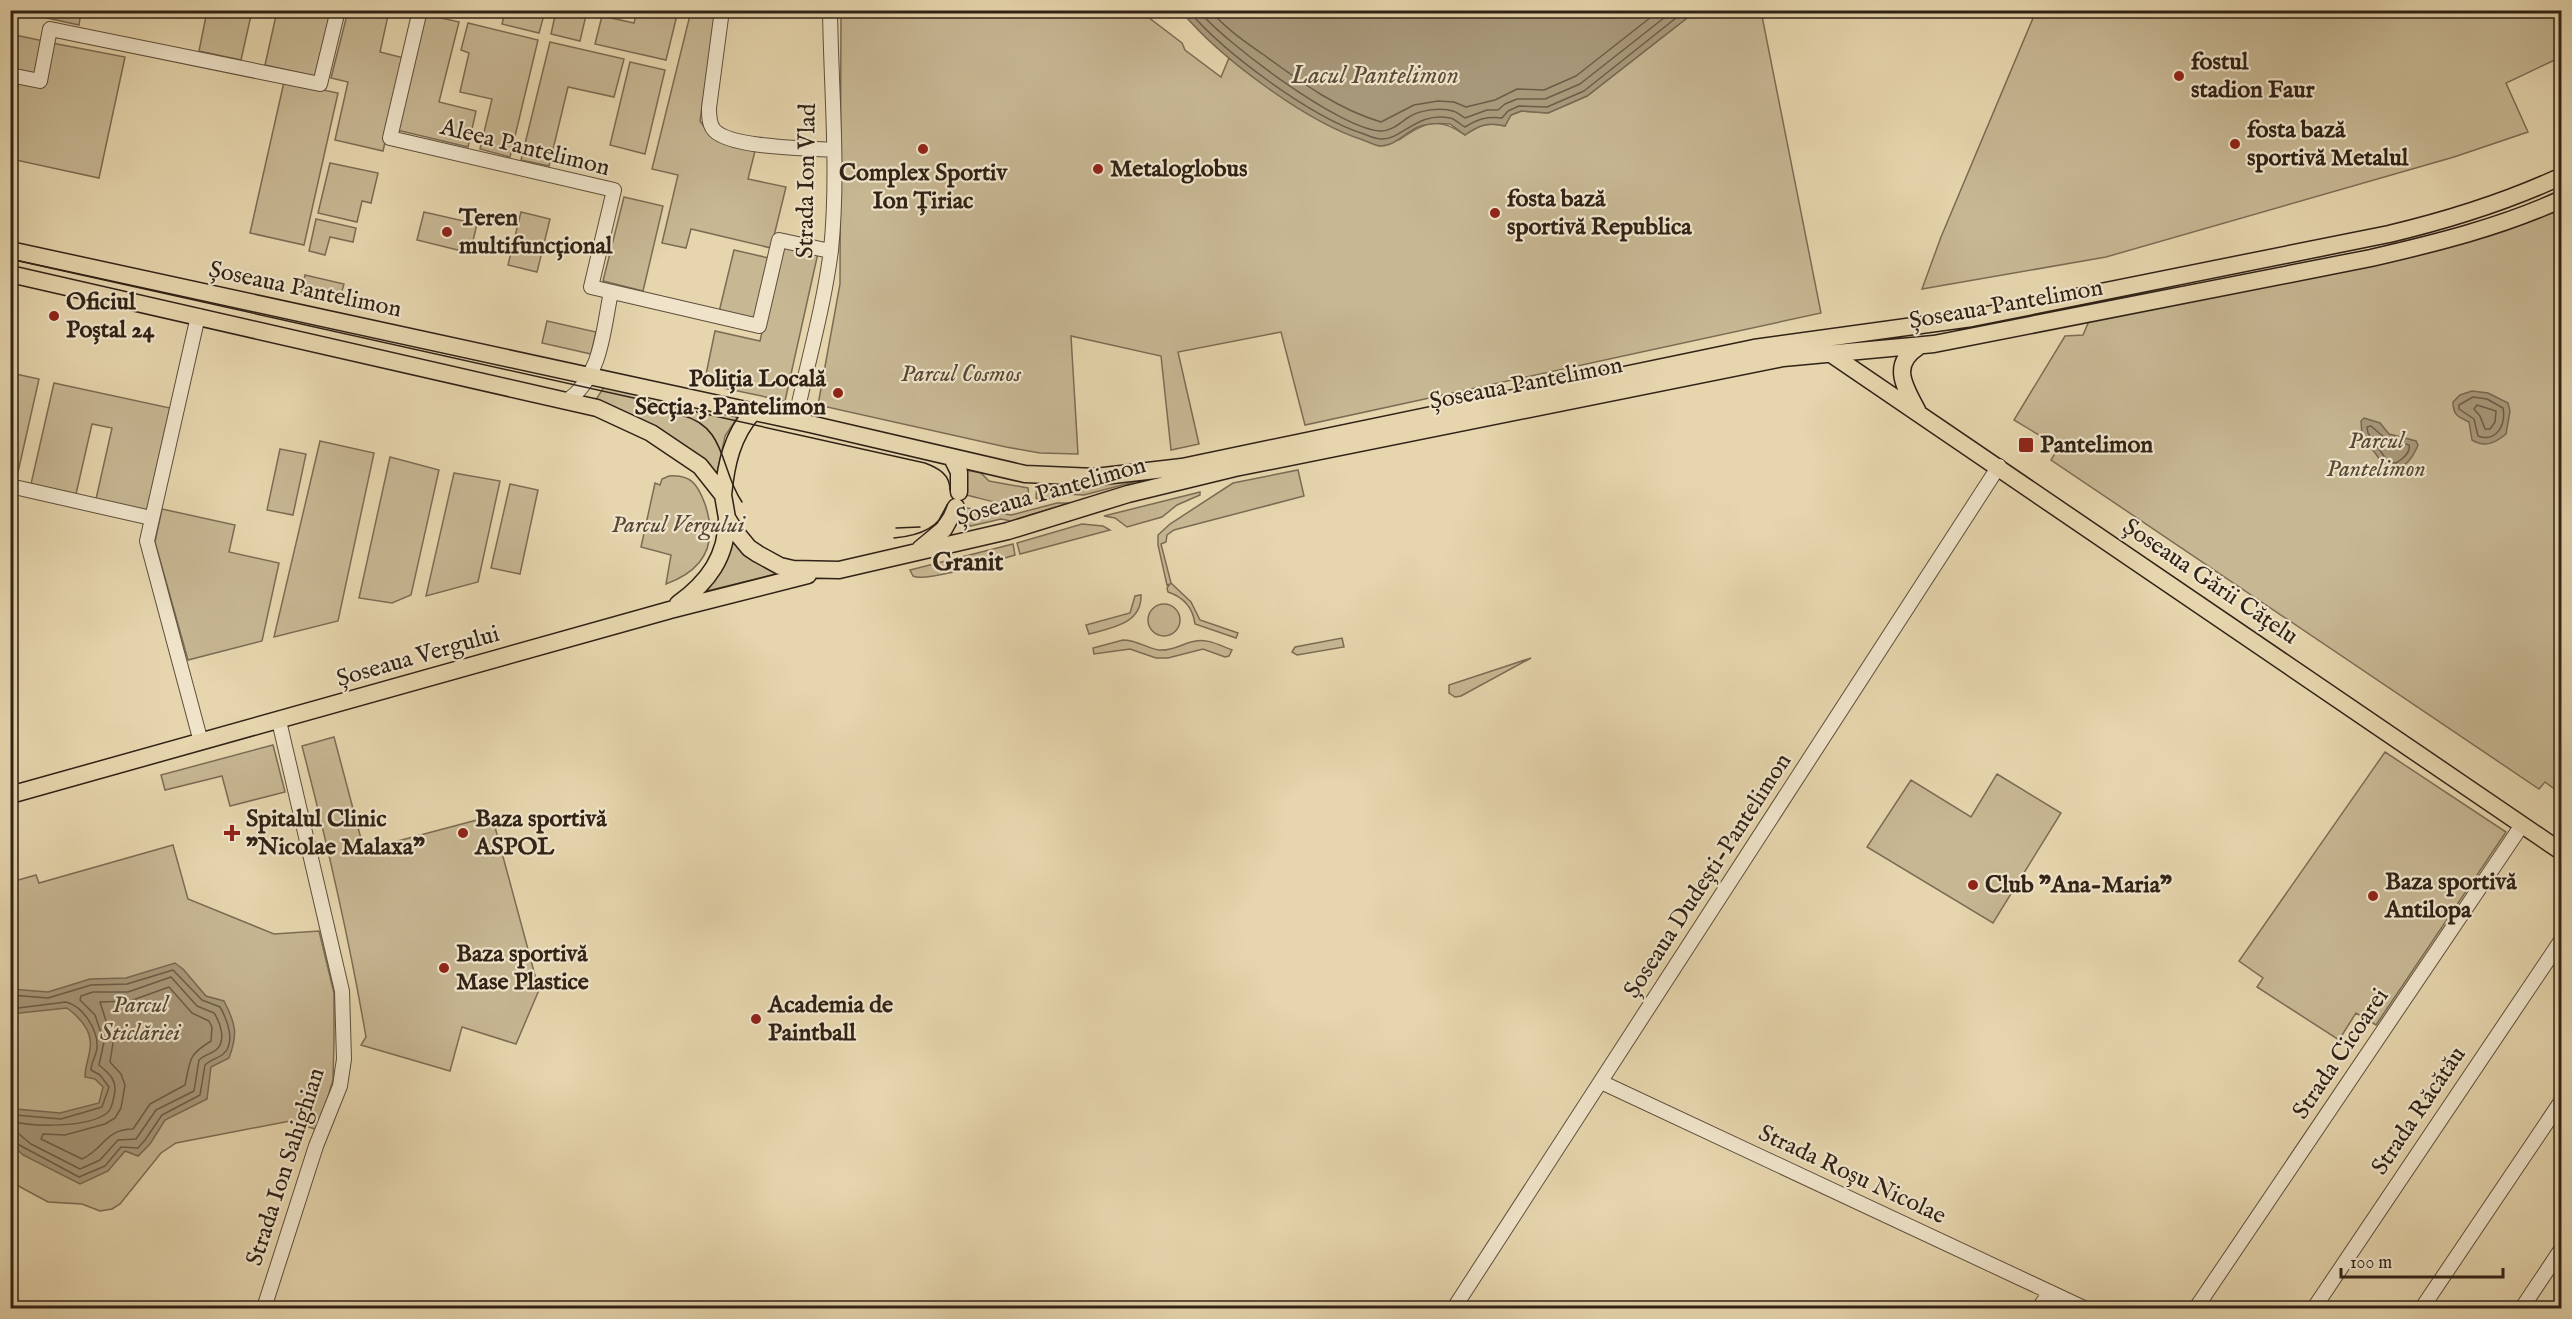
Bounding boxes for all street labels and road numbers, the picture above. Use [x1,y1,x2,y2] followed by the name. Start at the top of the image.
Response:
[790,103,824,259] street label: Strada Ion Vlad
[436,112,613,184] street label: Aleea Pantelimon
[206,254,404,326] street label: Șoseaua Pantelimon
[1907,273,2106,337] street label: Șoseaua Pantelimon
[1427,350,1625,418] street label: Șoseaua Pantelimon
[952,450,1150,534] street label: Șoseaua Pantelimon
[2116,512,2304,652] street label: Șoseaua Gării Cățelu
[333,619,503,695] street label: Șoseaua Vergului
[1617,747,1799,1004] street label: Șoseaua Dudești-Pantelimon
[2286,983,2396,1125] street label: Strada Cicoarei
[2365,1041,2473,1181] street label: Strada Răcătău
[239,1064,333,1270] street label: Strada Ion Sahighian
[1753,1118,1951,1232] street label: Strada Roșu Nicolae

